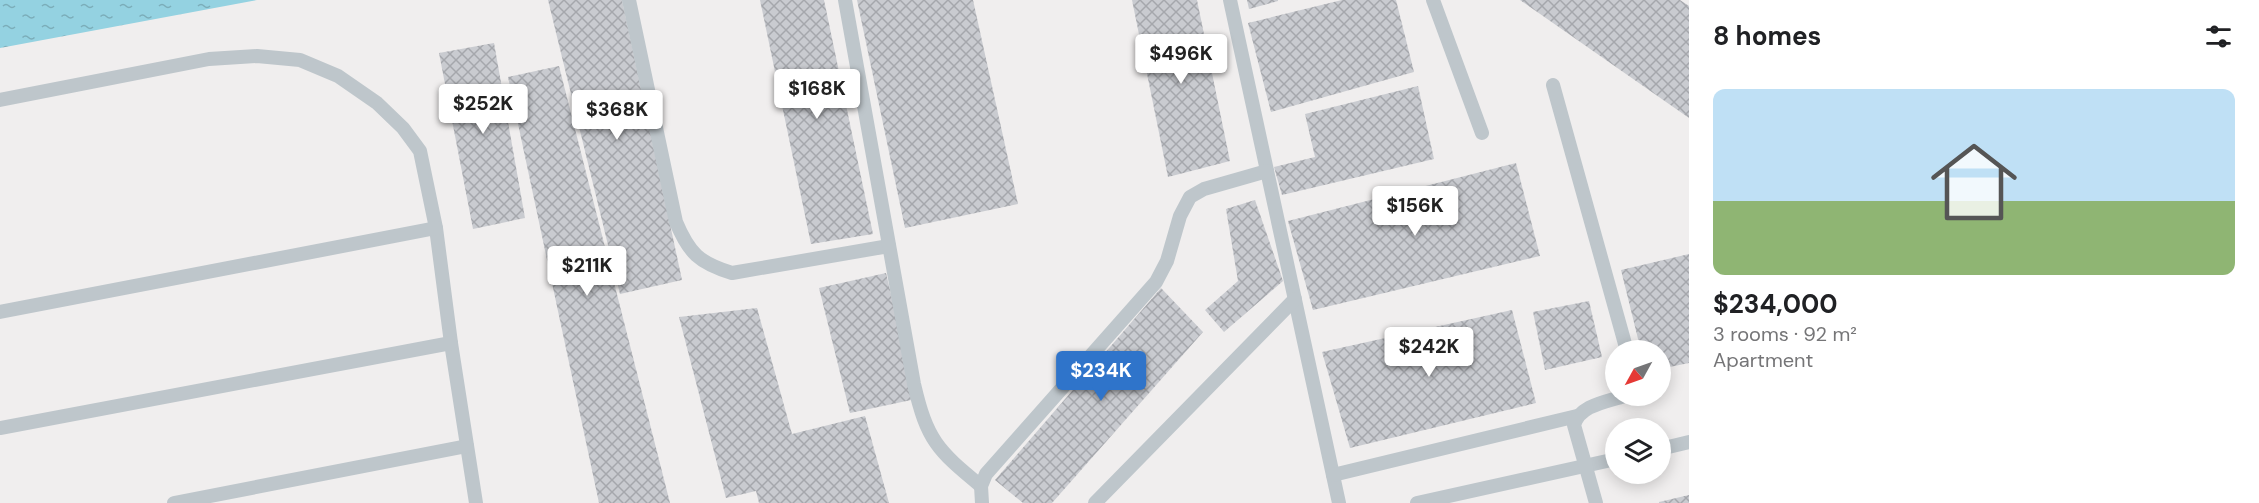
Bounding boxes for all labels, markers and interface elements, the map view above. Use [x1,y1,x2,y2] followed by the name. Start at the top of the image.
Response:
[1713,19,1821,53] text: 8 homes
[2202,20,2235,53] icon: filters
[1139,34,1223,85] pin: $496K
[1149,40,1213,66] text: $496K
[775,69,859,120] pin: $168K
[788,75,846,101] text: $168K
[441,84,525,135] pin: $252K
[453,90,513,116] text: $252K
[575,90,659,141] pin: $368K
[586,96,648,122] text: $368K
[1920,128,2028,236] icon: home
[1373,186,1457,237] pin: $156K
[1386,192,1444,218] text: $156K
[545,246,629,297] pin: $211K
[561,252,613,278] text: $211K
[1713,287,1838,321] text: $234,000
[1713,321,1857,347] text: 3 rooms · 92 m²
[1387,327,1471,378] pin: $242K
[1398,333,1460,359] text: $242K
[1605,340,1671,406] north arrow
[1605,340,1671,484] map controls
[1713,347,1813,373] text: Apartment
[1059,351,1143,402] pin: $234K
[1070,357,1132,383] text: $234K
[1605,418,1671,484] button: layers

